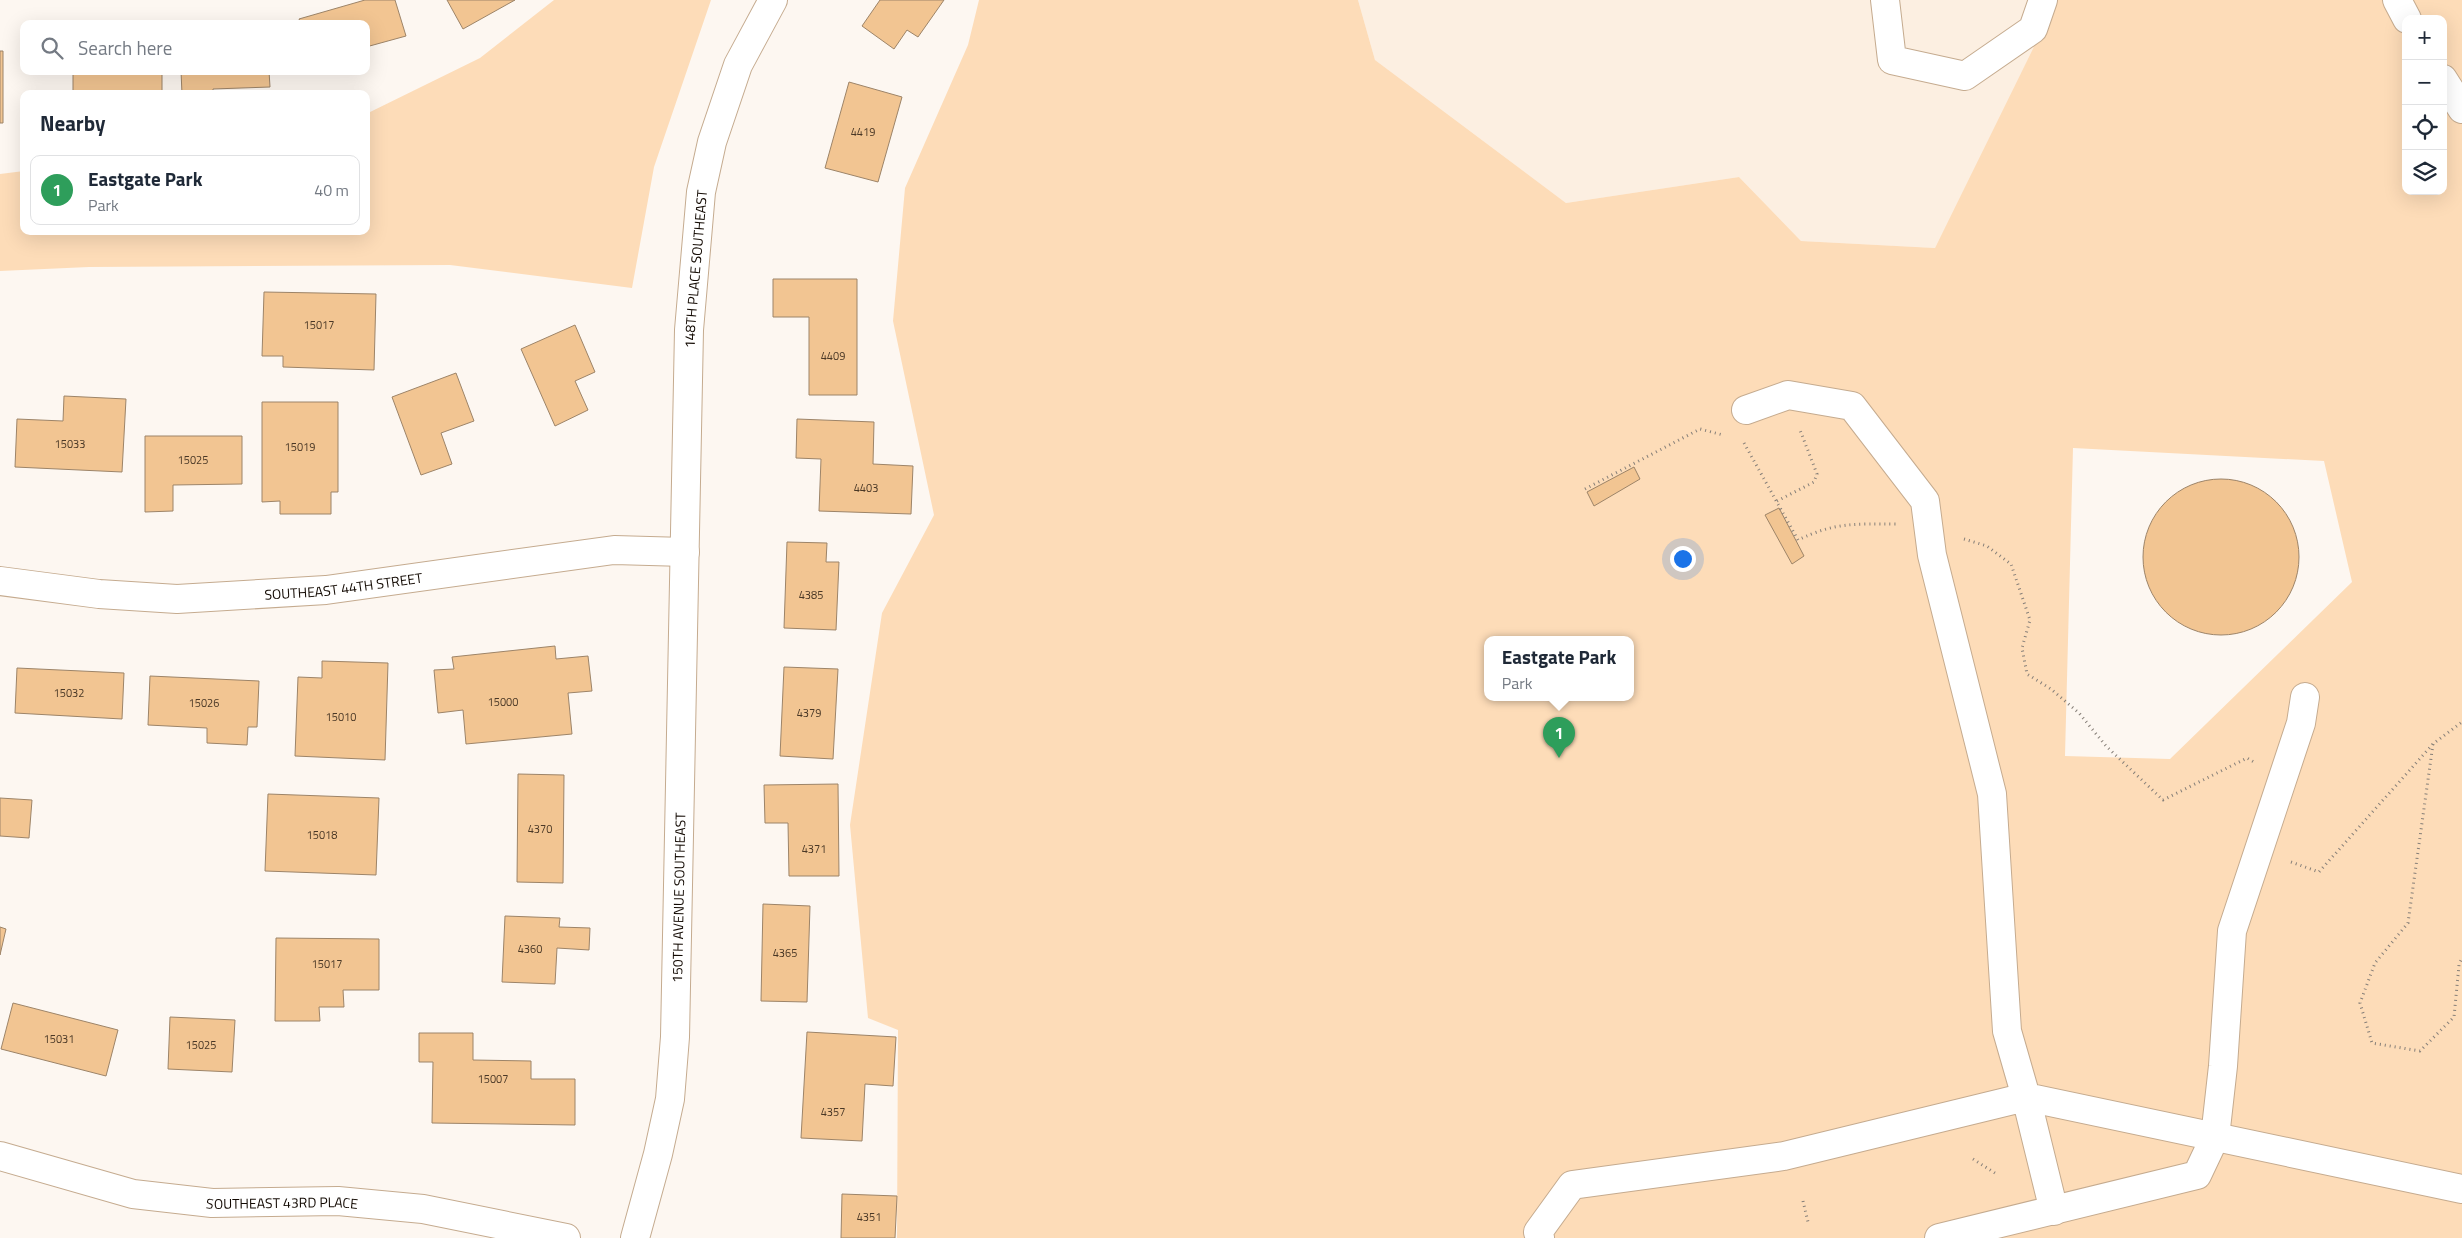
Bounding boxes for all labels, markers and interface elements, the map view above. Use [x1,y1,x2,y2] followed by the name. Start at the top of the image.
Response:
[2402,15,2447,195] map controls
[2402,15,2447,60] button: +
[20,20,370,75] search box
[78,33,172,62] text: Search here
[38,34,66,62] icon: search
[2402,60,2447,105] button: −
[2402,105,2447,150] button: locate
[40,107,105,139] text: Nearby
[851,124,875,140] house number: 4419
[2402,150,2447,195] button: layers
[88,164,202,193] text: Eastgate Park
[53,178,61,202] text: 1
[314,178,349,202] text: 40 m
[678,188,712,348] street label: 148TH PLACE SOUTHEAST
[88,193,119,217] text: Park
[304,317,334,333] house number: 15017
[821,348,845,364] house number: 4409
[55,436,85,452] house number: 15033
[285,439,315,455] house number: 15019
[178,452,208,468] house number: 15025
[854,480,878,496] house number: 4403
[1670,546,1696,572] your location
[264,566,424,604] street label: SOUTHEAST 44TH STREET
[799,587,823,603] house number: 4385
[1484,636,1634,701] popup
[1502,642,1616,671] text: Eastgate Park
[1502,671,1532,695] text: Park
[54,685,84,701] house number: 15032
[488,694,518,710] house number: 15000
[189,695,219,711] house number: 15026
[797,705,821,721] house number: 4379
[326,709,356,725] house number: 15010
[1543,717,1575,758] pin: 1
[666,812,690,983] street label: 150TH AVENUE SOUTHEAST
[528,821,552,837] house number: 4370
[307,827,337,843] house number: 15018
[802,841,826,857] house number: 4371
[518,941,542,957] house number: 4360
[773,945,797,961] house number: 4365
[312,956,342,972] house number: 15017
[44,1031,74,1047] house number: 15031
[186,1037,216,1053] house number: 15025
[478,1071,508,1087] house number: 15007
[821,1104,845,1120] house number: 4357
[205,1190,359,1214] street label: SOUTHEAST 43RD PLACE
[857,1209,881,1225] house number: 4351

